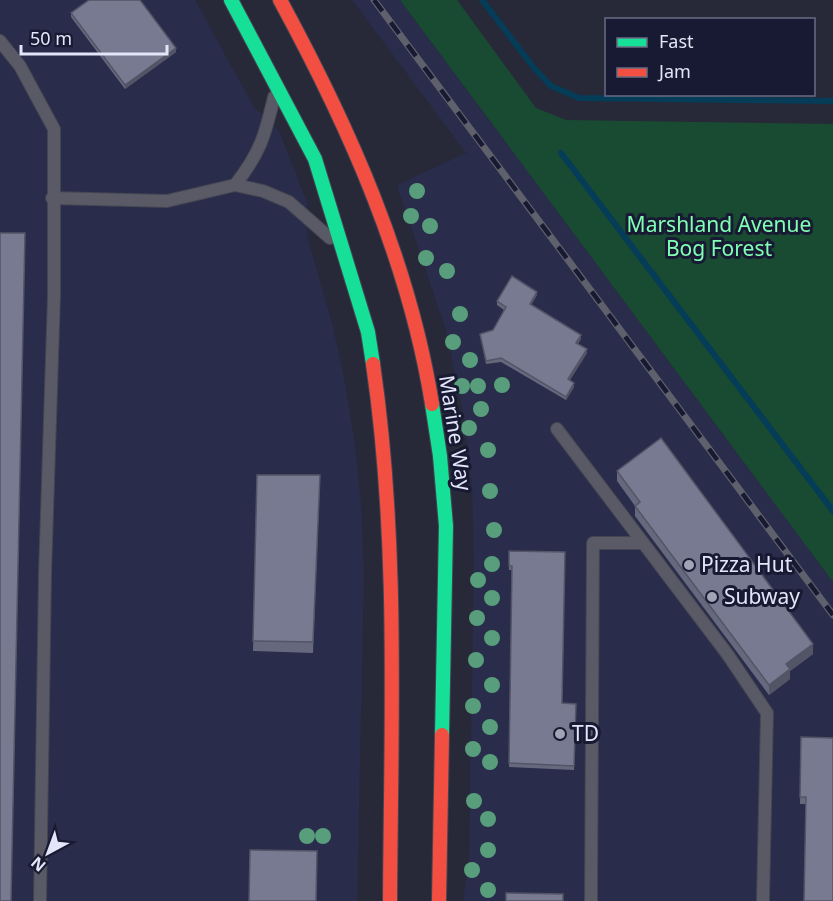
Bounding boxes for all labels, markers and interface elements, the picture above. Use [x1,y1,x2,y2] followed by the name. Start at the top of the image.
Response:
[21,18,166,56] scale bar
[605,18,815,96] legend
[30,26,72,50] text: 50 m
[659,29,694,53] text: Fast
[657,59,691,83] text: Jam
[627,210,811,262] park label: Marshland Avenue Bog Forest
[433,373,479,493] street label: Marine Way
[701,550,793,578] place label: Pizza Hut
[682,558,696,572] marker: Pizza Hut
[724,582,800,610] place label: Subway
[705,590,719,604] marker: Subway
[572,719,599,747] place label: TD
[553,727,567,741] marker: TD
[18,823,78,883] north arrow
[26,852,50,877] text: N

